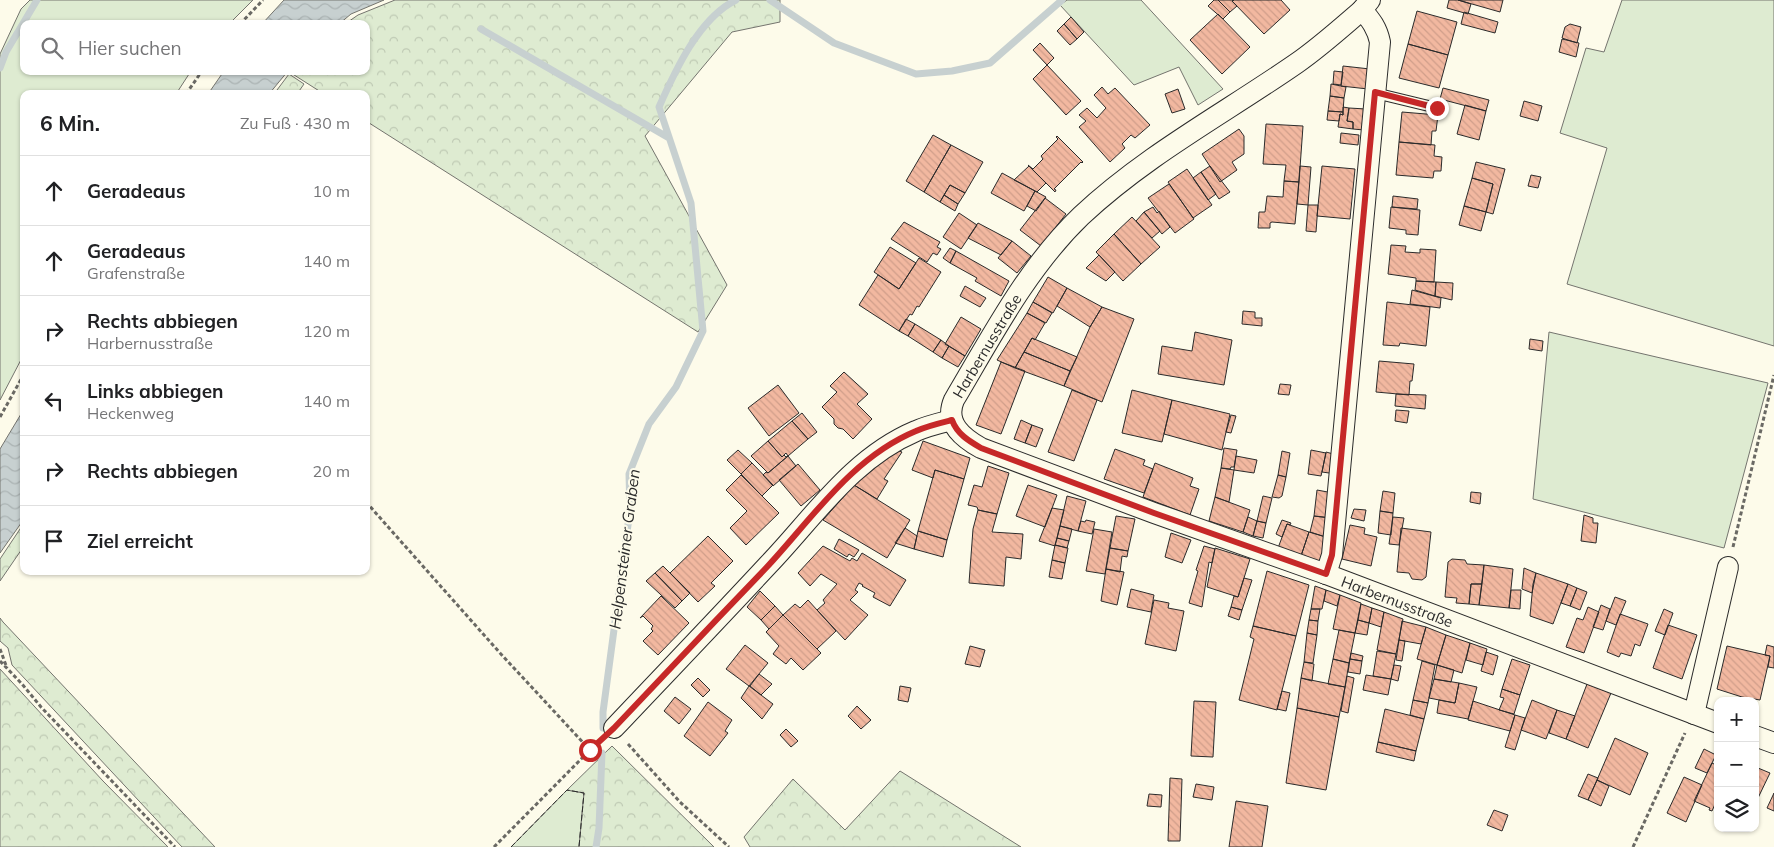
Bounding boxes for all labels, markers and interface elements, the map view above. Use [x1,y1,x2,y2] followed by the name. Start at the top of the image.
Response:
[20,20,370,75] search box
[38,34,66,62] icon: search
[78,36,182,60] text: Hier suchen
[1426,97,1449,120] route end
[40,110,100,136] text: 6 Min.
[240,113,350,133] text: Zu Fuß · 430 m
[40,177,68,205] icon: ahead
[87,179,185,203] text: Geradeaus
[313,181,350,201] text: 10 m
[87,239,185,263] text: Geradeaus
[40,247,68,275] icon: ahead
[303,251,350,271] text: 140 m
[87,263,185,283] text: Grafenstraße
[948,290,1026,402] street label: Harbernusstraße
[87,309,238,333] text: Rechts abbiegen
[40,317,68,345] icon: right
[303,321,350,341] text: 120 m
[87,333,213,353] text: Harbernusstraße
[87,379,224,403] text: Links abbiegen
[40,387,68,415] icon: left
[303,391,350,411] text: 140 m
[87,403,174,423] text: Heckenweg
[40,457,68,485] icon: right
[87,459,238,483] text: Rechts abbiegen
[313,461,350,481] text: 20 m
[604,468,644,630] water label: Helpensteiner Graben
[40,527,68,555] icon: arrive
[87,529,193,553] text: Ziel erreicht
[1339,571,1456,631] street label: Harbernusstraße
[1714,697,1759,832] map controls
[1714,697,1759,742] button: +
[579,739,602,762] route start
[1714,742,1759,787] button: −
[1714,787,1759,832] button: layers

